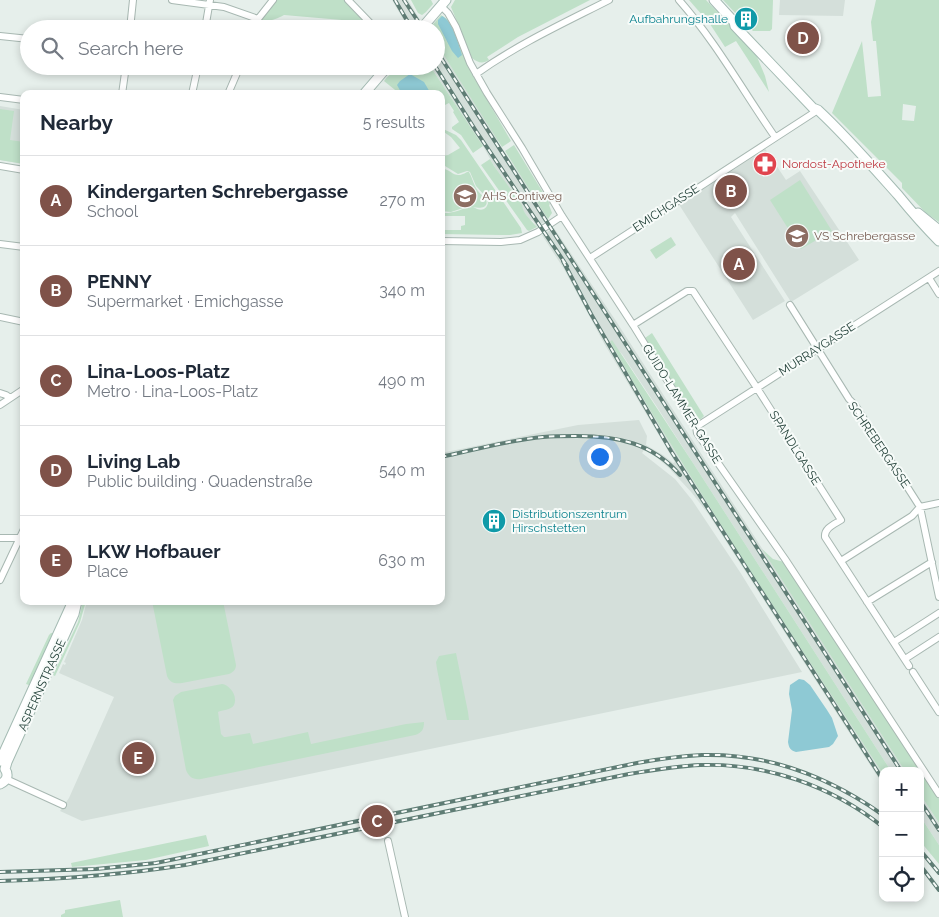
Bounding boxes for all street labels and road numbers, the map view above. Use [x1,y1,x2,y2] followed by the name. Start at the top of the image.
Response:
[630,181,702,235] street label: EMICHGASSE
[776,319,858,379] street label: MURRAYGASSE
[639,342,725,466] street label: GUIDO-LAMMER-GASSE
[845,399,913,491] street label: SCHREBERGASSE
[766,408,824,488] street label: SPANDLGASSE
[15,637,69,733] street label: ASPERNSTRASSE

